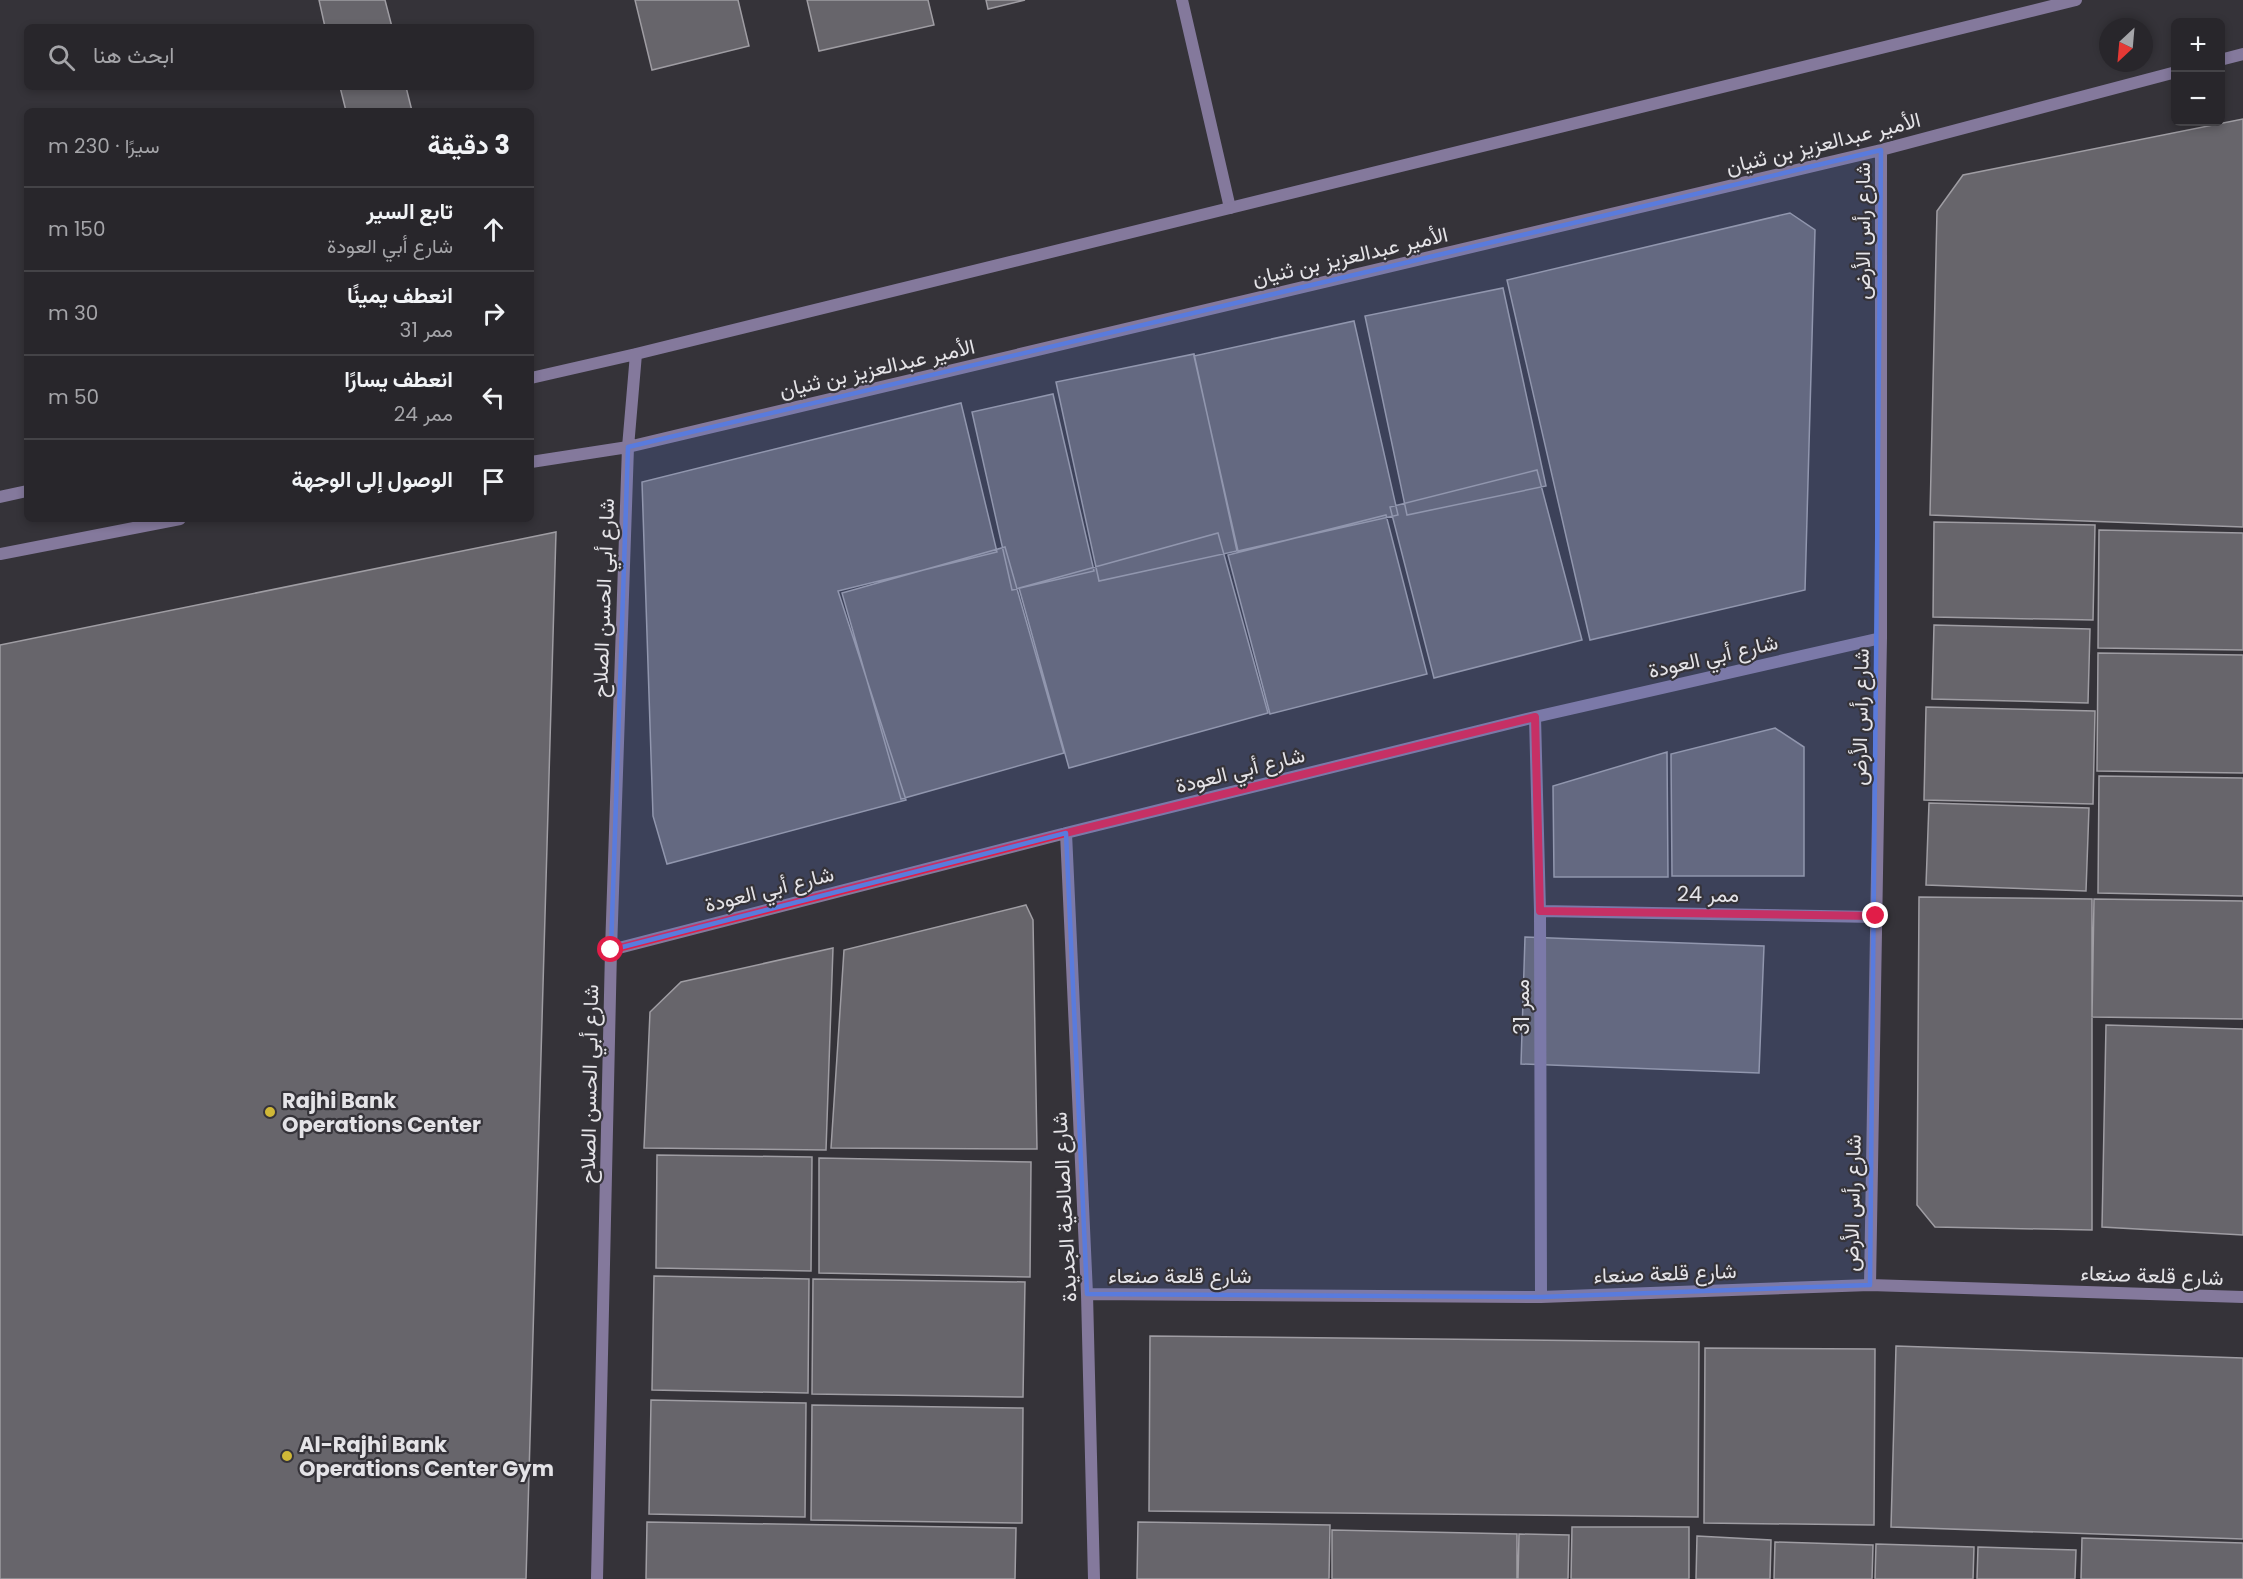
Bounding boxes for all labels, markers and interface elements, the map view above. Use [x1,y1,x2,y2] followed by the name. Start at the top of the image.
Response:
[2099,18,2153,72] north arrow
[2171,18,2225,126] map controls
[2171,18,2225,72] button: +
[24,24,534,90] search box
[93,40,174,71] text: ابحث هنا
[45,41,78,74] icon: search
[2171,72,2225,126] button: −
[1723,105,1923,181] street label: الأمير عبدالعزيز بن ثنيان
[427,127,510,163] text: 3 دقيقة
[48,132,159,160] text: سيرًا · 230 m
[1848,162,1877,300] street label: شارع رأس الأرض
[366,196,453,227] text: تابع السير
[477,213,510,246] icon: ahead
[48,215,105,243] text: 150 m
[1249,219,1451,293] street label: الأمير عبدالعزيز بن ثنيان
[327,232,453,260] text: شارع أبي العودة
[347,280,453,311] text: انعطف يمينًا
[477,297,510,330] icon: right
[48,299,98,327] text: 30 m
[400,316,453,344] text: ممر 31
[776,331,978,405] street label: الأمير عبدالعزيز بن ثنيان
[344,364,453,395] text: انعطف يسارًا
[477,381,510,414] icon: left
[48,383,99,411] text: 50 m
[394,400,453,428] text: ممر 24
[292,464,453,495] text: الوصول إلى الوجهة
[477,465,510,498] icon: arrive
[585,498,624,698] street label: شارع أبي الحسن الصلاح
[1645,627,1781,688] street label: شارع أبي العودة
[1844,648,1876,786] street label: شارع رأس الأرض
[1172,740,1308,803] street label: شارع أبي العودة
[701,859,837,922] street label: شارع أبي العودة
[1677,879,1739,909] street label: ممر 24
[1862,902,1888,928] route end
[597,936,623,962] route start
[1507,979,1536,1035] street label: ممر 31
[573,984,608,1184] street label: شارع أبي الحسن الصلاح
[282,1086,481,1139] place label: Rajhi Bank Operations Center
[263,1105,277,1119] marker: Rajhi Bank Operations Center
[1045,1111,1083,1303] street label: شارع الصالحية الجديدة
[1836,1134,1868,1272] street label: شارع رأس الأرض
[1593,1256,1737,1290] street label: شارع قلعة صنعاء
[2080,1258,2224,1292] street label: شارع قلعة صنعاء
[1108,1261,1252,1290] street label: شارع قلعة صنعاء
[299,1430,554,1483] place label: Al-Rajhi Bank Operations Center Gym
[280,1449,294,1463] marker: Al-Rajhi Bank Operations Center Gym

